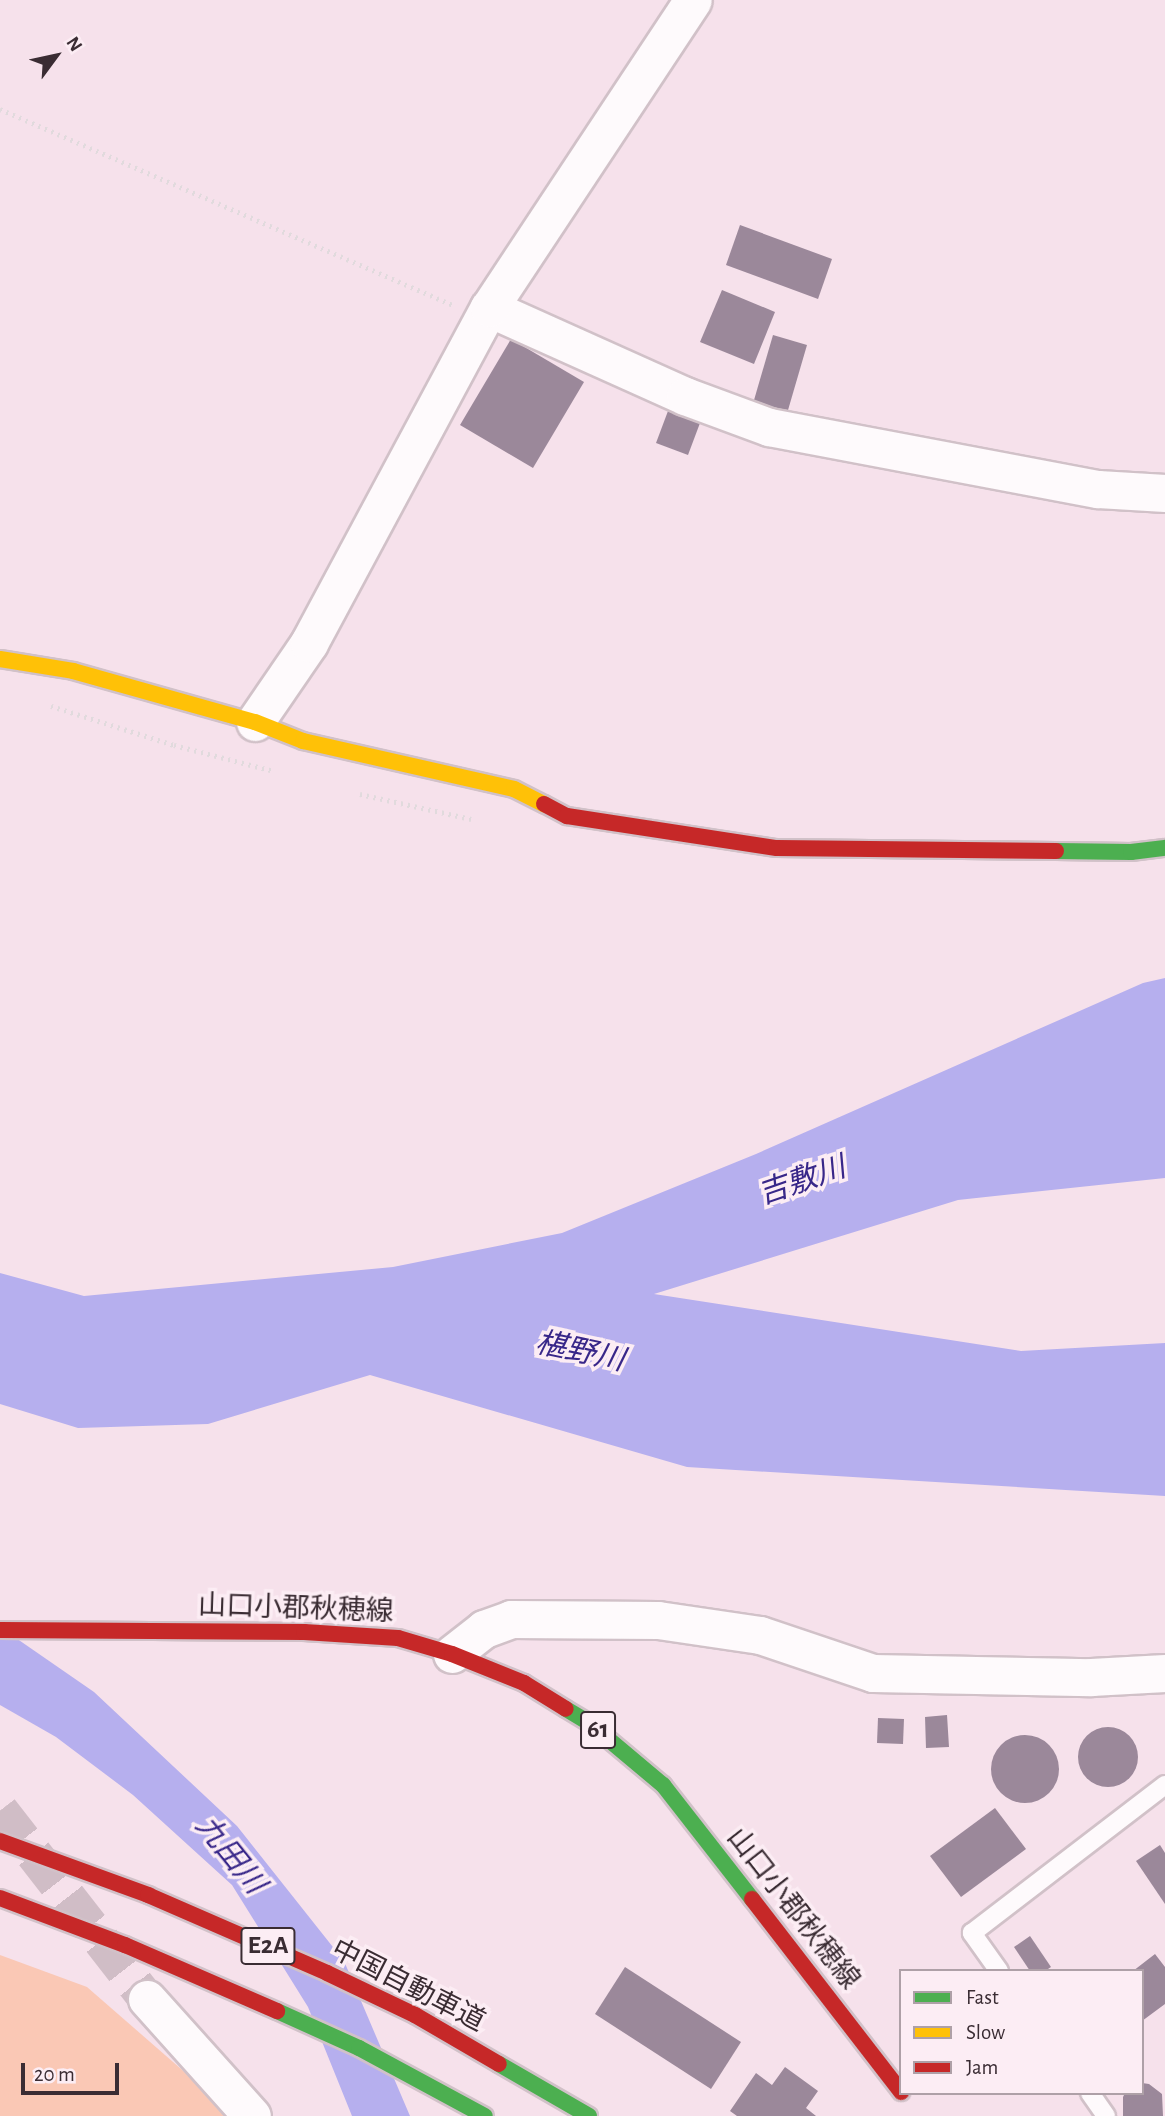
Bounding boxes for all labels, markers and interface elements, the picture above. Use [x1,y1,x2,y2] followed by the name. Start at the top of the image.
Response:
[21,21,91,91] north arrow
[62,34,86,55] text: N
[754,1149,850,1213] water label: 吉敷川
[532,1325,628,1379] water label: 椹野川
[197,1589,395,1629] street label: 山口小郡秋穂線
[579,1708,617,1752] road number: 61
[188,1809,272,1901] water label: 九田川
[719,1821,867,1997] street label: 山口小郡秋穂線
[240,1924,296,1968] road number: E2A
[326,1933,490,2039] street label: 中国自動車道
[899,1969,1144,2095] legend
[966,1987,999,2008] text: Fast
[966,2022,1005,2043] text: Slow
[24,2050,122,2094] scale bar
[966,2057,998,2078] text: Jam
[34,2064,75,2085] text: 20 m

